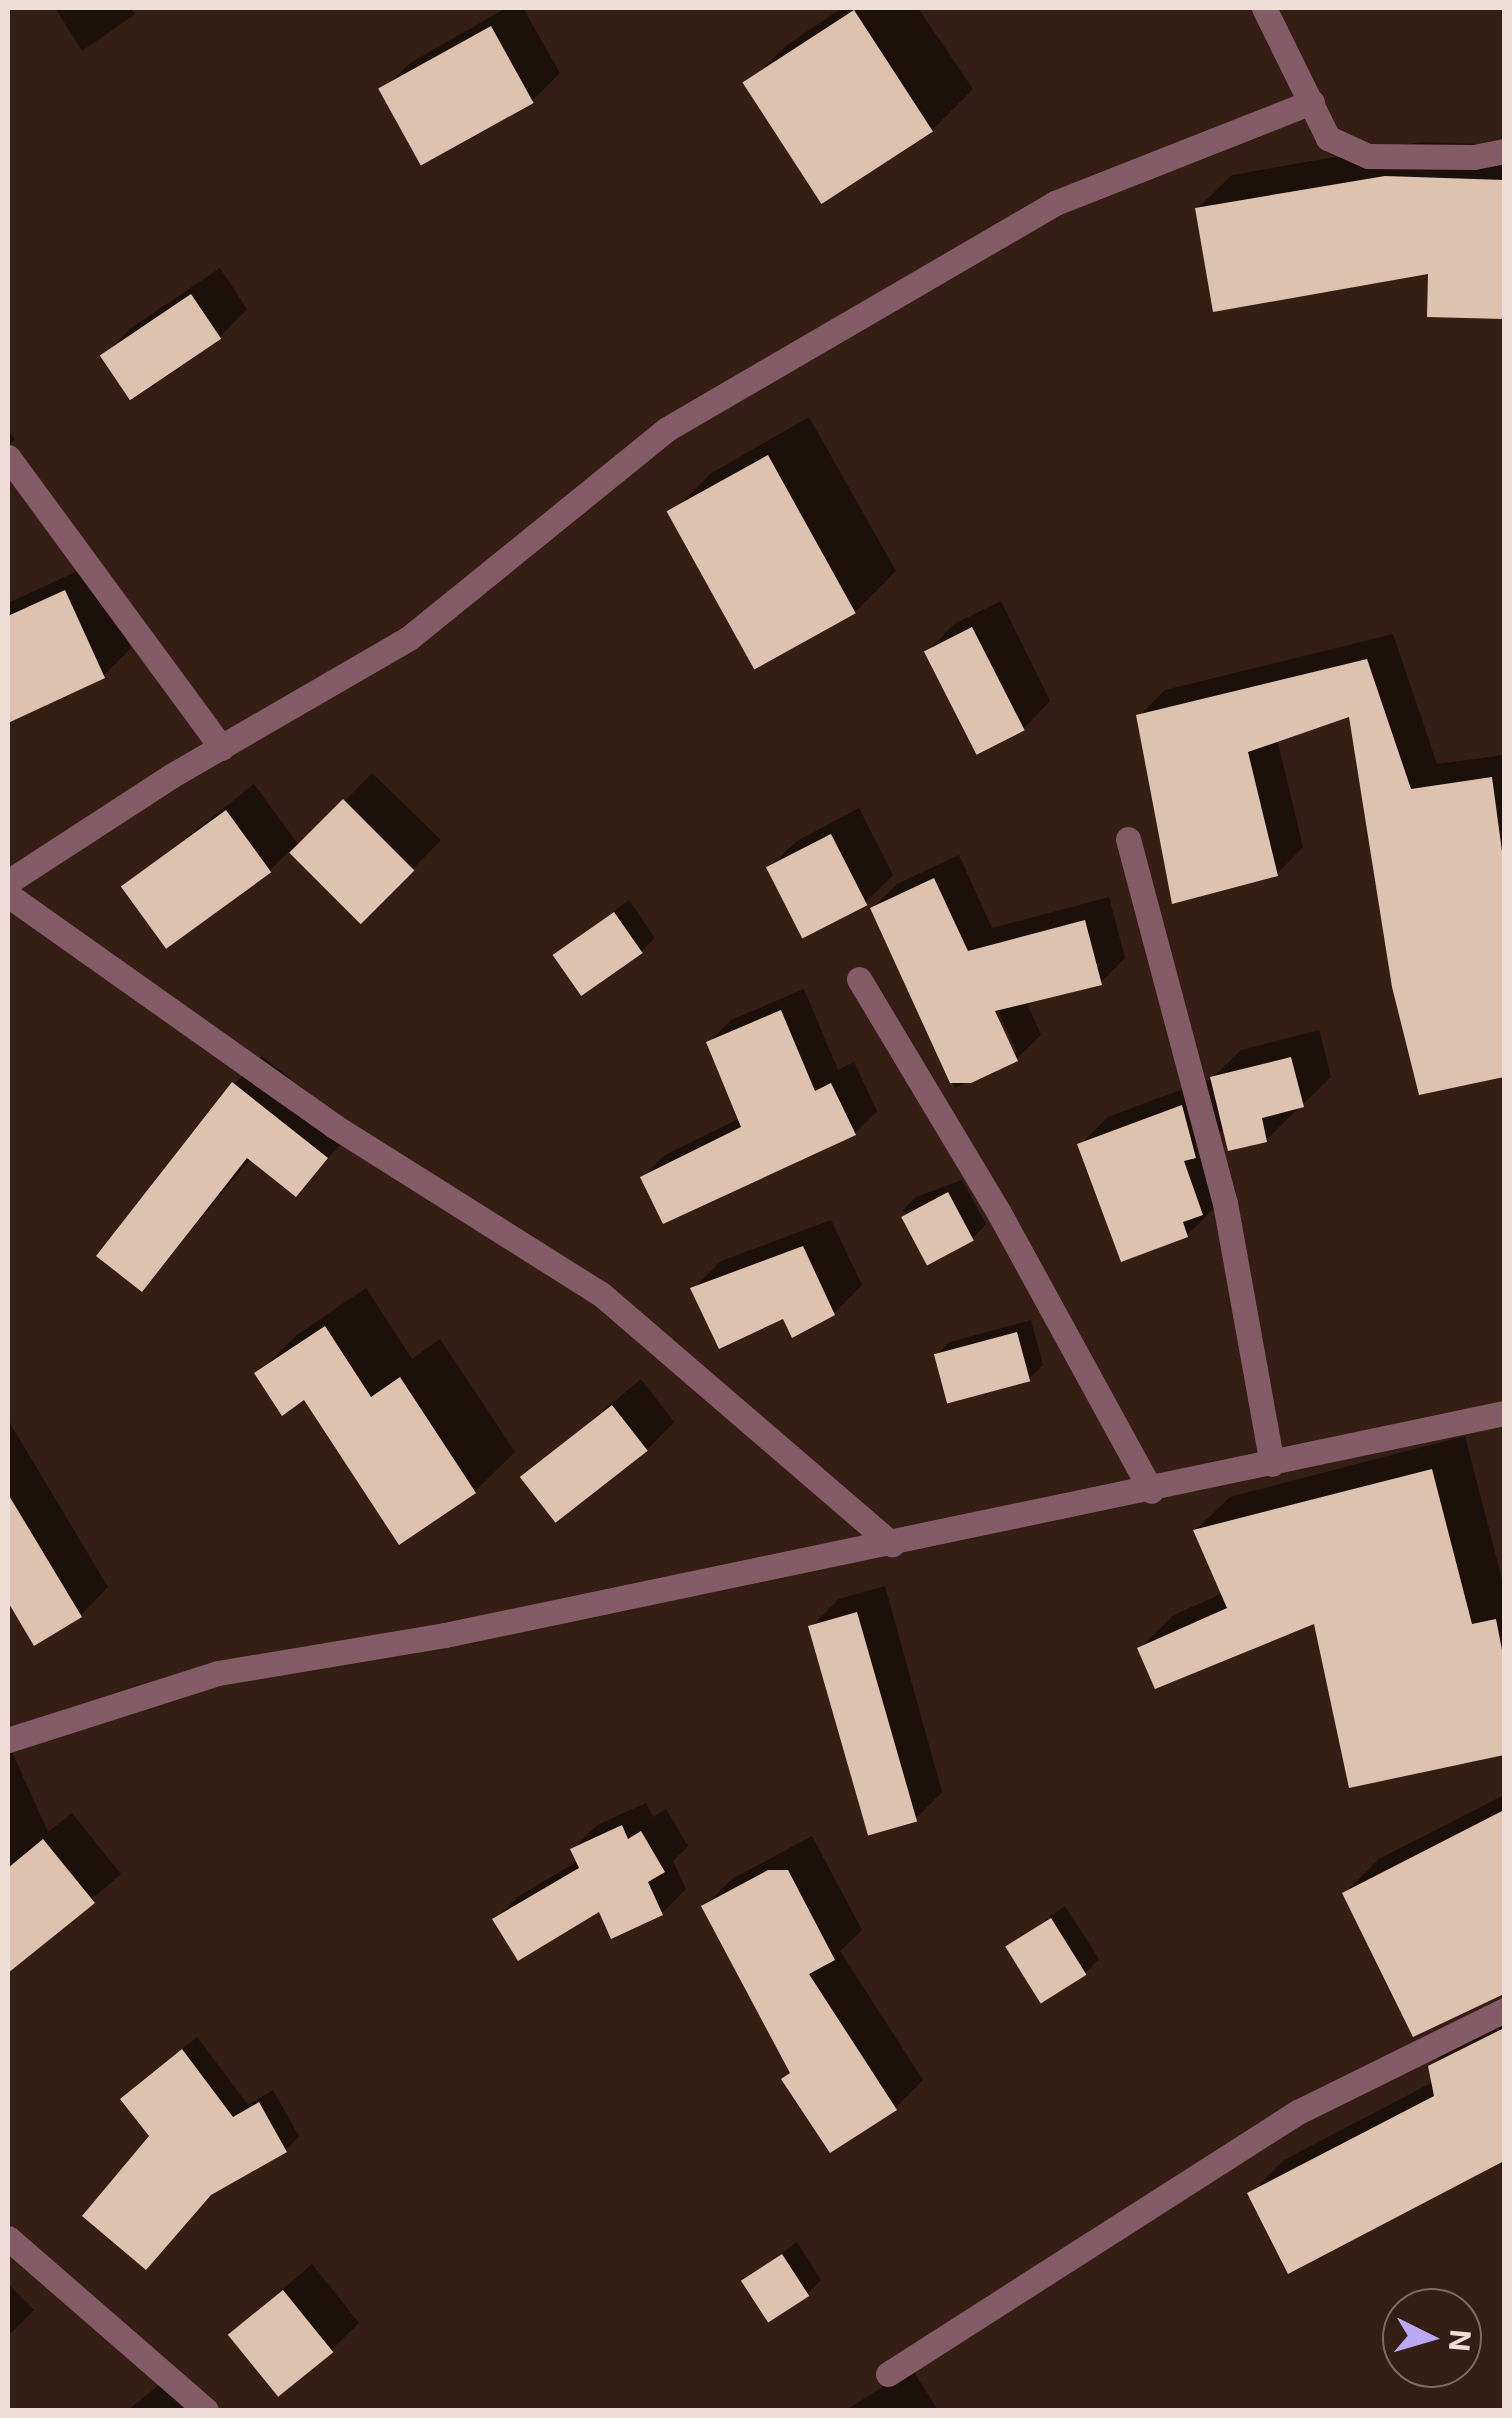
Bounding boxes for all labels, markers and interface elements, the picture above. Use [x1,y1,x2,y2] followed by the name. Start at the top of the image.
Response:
[1382,2288,1482,2388] north arrow
[1442,2328,1478,2353] text: N

